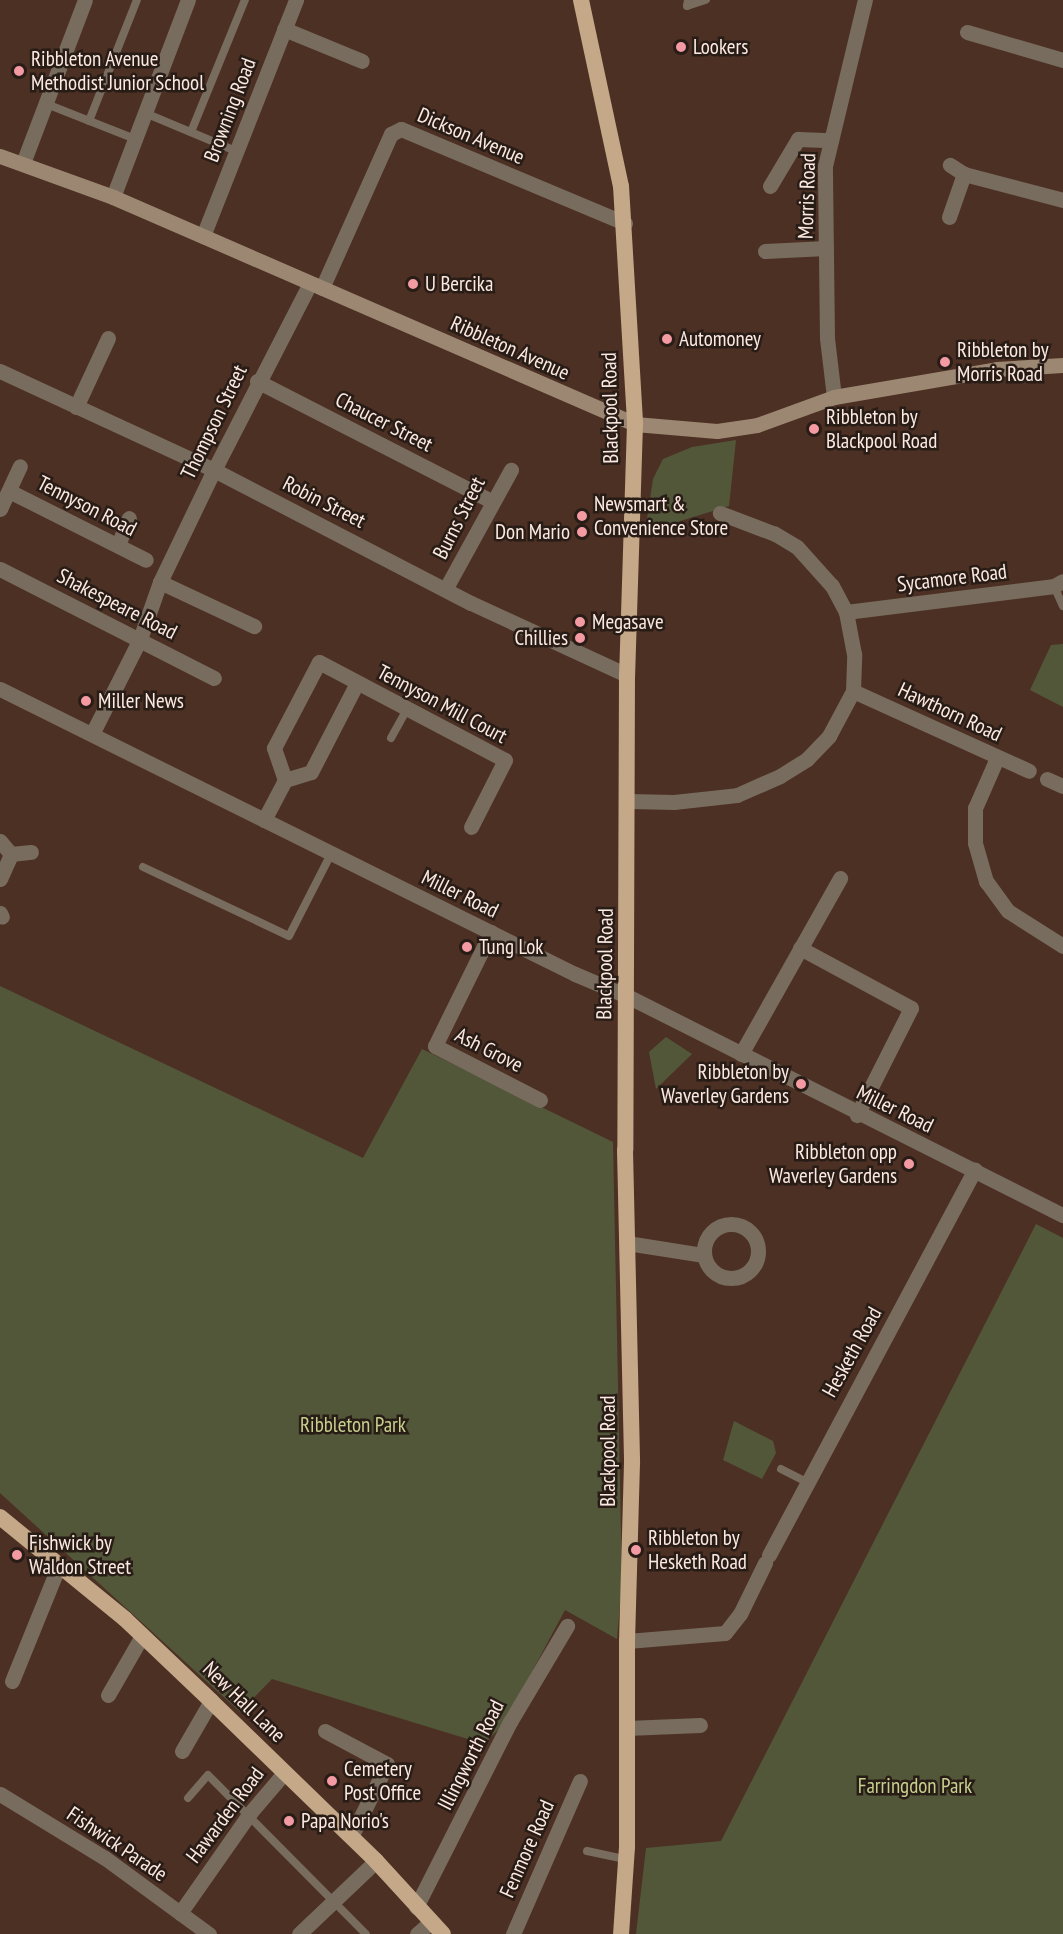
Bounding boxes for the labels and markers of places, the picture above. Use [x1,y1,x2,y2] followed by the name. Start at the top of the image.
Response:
[693,34,748,60] place label: Lookers
[674,40,688,54] marker: Lookers
[31,46,204,96] place label: Ribbleton Avenue Methodist Junior School
[12,64,26,78] marker: Ribbleton Avenue Methodist Junior School
[425,271,493,297] place label: U Bercika
[406,277,420,291] marker: U Bercika
[679,326,761,352] place label: Automoney
[660,332,674,346] marker: Automoney
[957,337,1049,387] place label: Ribbleton by Morris Road
[938,355,952,369] marker: Ribbleton by Morris Road
[826,404,937,454] place label: Ribbleton by Blackpool Road
[807,422,821,436] marker: Ribbleton by Blackpool Road
[594,491,728,541] place label: Newsmart & Convenience Store
[575,509,589,523] marker: Newsmart & Convenience Store
[495,519,570,545] place label: Don Mario
[575,525,589,539] marker: Don Mario
[592,609,664,635] place label: Megasave
[573,615,587,629] marker: Megasave
[514,625,568,651] place label: Chillies
[573,631,587,645] marker: Chillies
[98,688,184,714] place label: Miller News
[79,694,93,708] marker: Miller News
[479,934,543,960] place label: Tung Lok
[460,940,474,954] marker: Tung Lok
[661,1059,789,1109] place label: Ribbleton by Waverley Gardens
[794,1077,808,1091] marker: Ribbleton by Waverley Gardens
[769,1139,897,1189] place label: Ribbleton opp Waverley Gardens
[902,1157,916,1171] marker: Ribbleton opp Waverley Gardens
[648,1525,747,1575] place label: Ribbleton by Hesketh Road
[29,1530,131,1580] place label: Fishwick by Waldon Street
[629,1543,643,1557] marker: Ribbleton by Hesketh Road
[10,1548,24,1562] marker: Fishwick by Waldon Street
[344,1756,421,1806] place label: Cemetery Post Office
[325,1774,339,1788] marker: Cemetery Post Office
[301,1808,389,1834] place label: Papa Norio's
[282,1814,296,1828] marker: Papa Norio's

